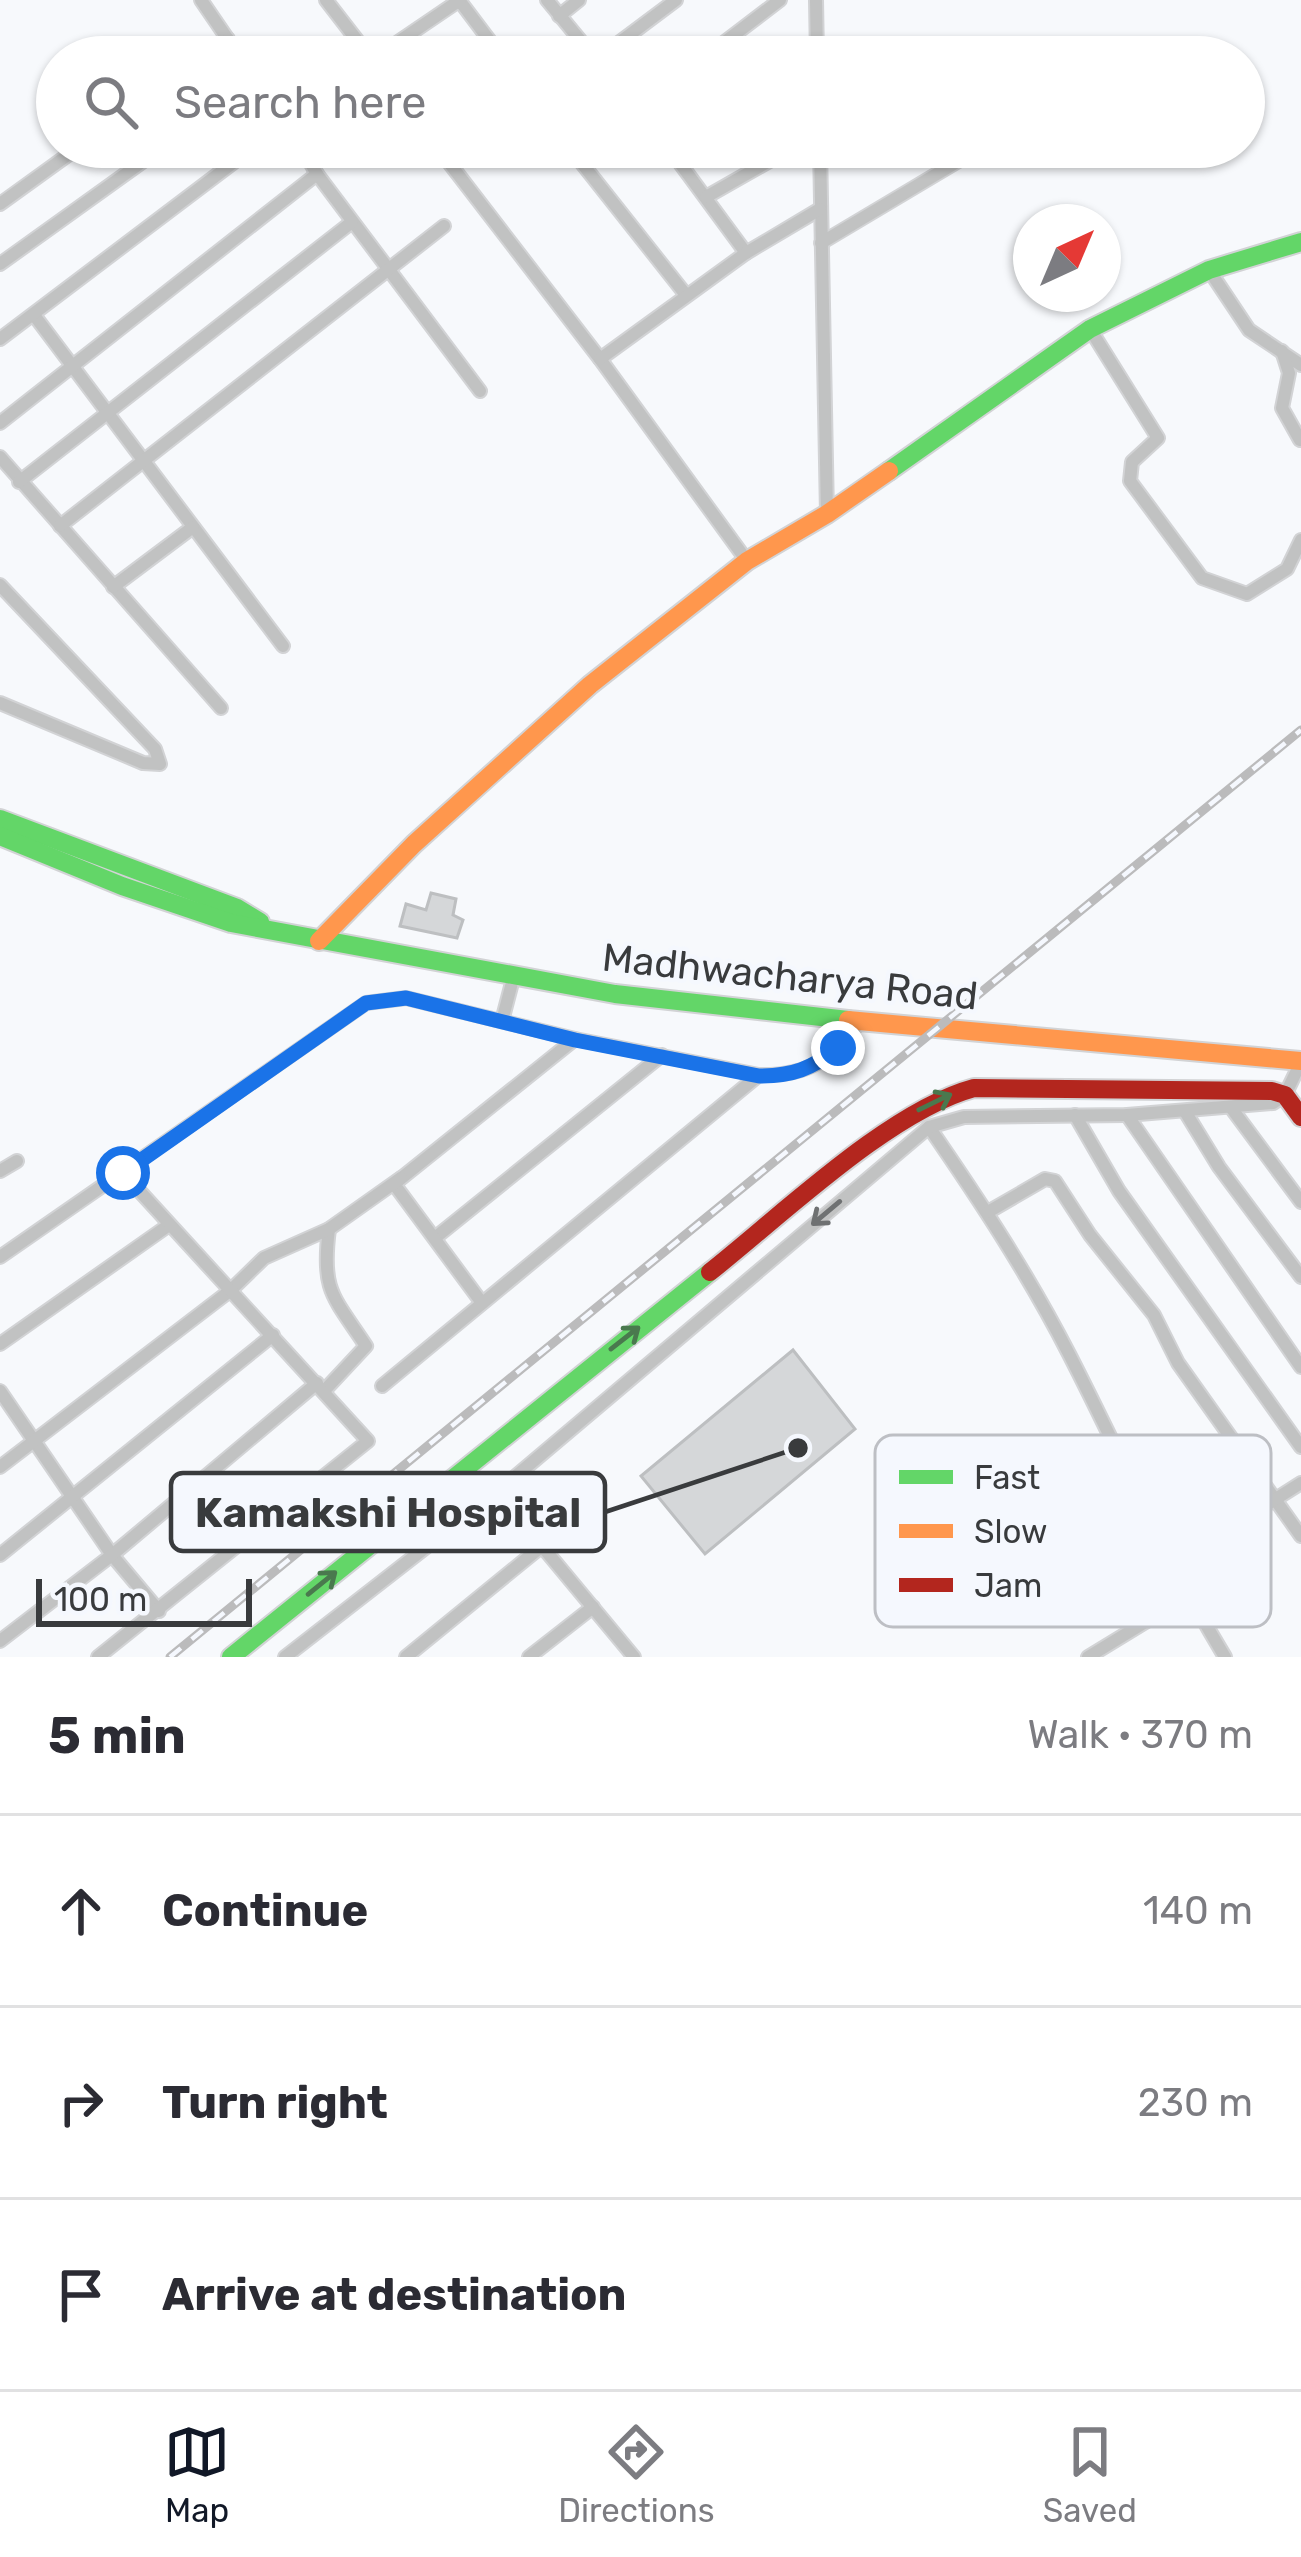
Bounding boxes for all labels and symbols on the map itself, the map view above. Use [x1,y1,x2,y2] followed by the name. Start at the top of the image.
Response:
[1013,204,1121,312] north arrow
[600,934,980,1020] street label: Madhwacharya Road
[811,1021,865,1075] route end
[916,1090,952,1112] one-way arrow
[96,1146,150,1200] route start
[811,1199,842,1227] one-way arrow
[609,1325,641,1352] one-way arrow
[875,1435,1271,1627] legend
[974,1458,1040,1497] text: Fast
[171,1473,605,1551] callout: Kamakshi Hospital
[195,1488,581,1538] text: Kamakshi Hospital
[974,1512,1048,1551] text: Slow
[974,1566,1042,1605] text: Jam
[306,1570,337,1598] one-way arrow
[36,1573,252,1626] scale bar

